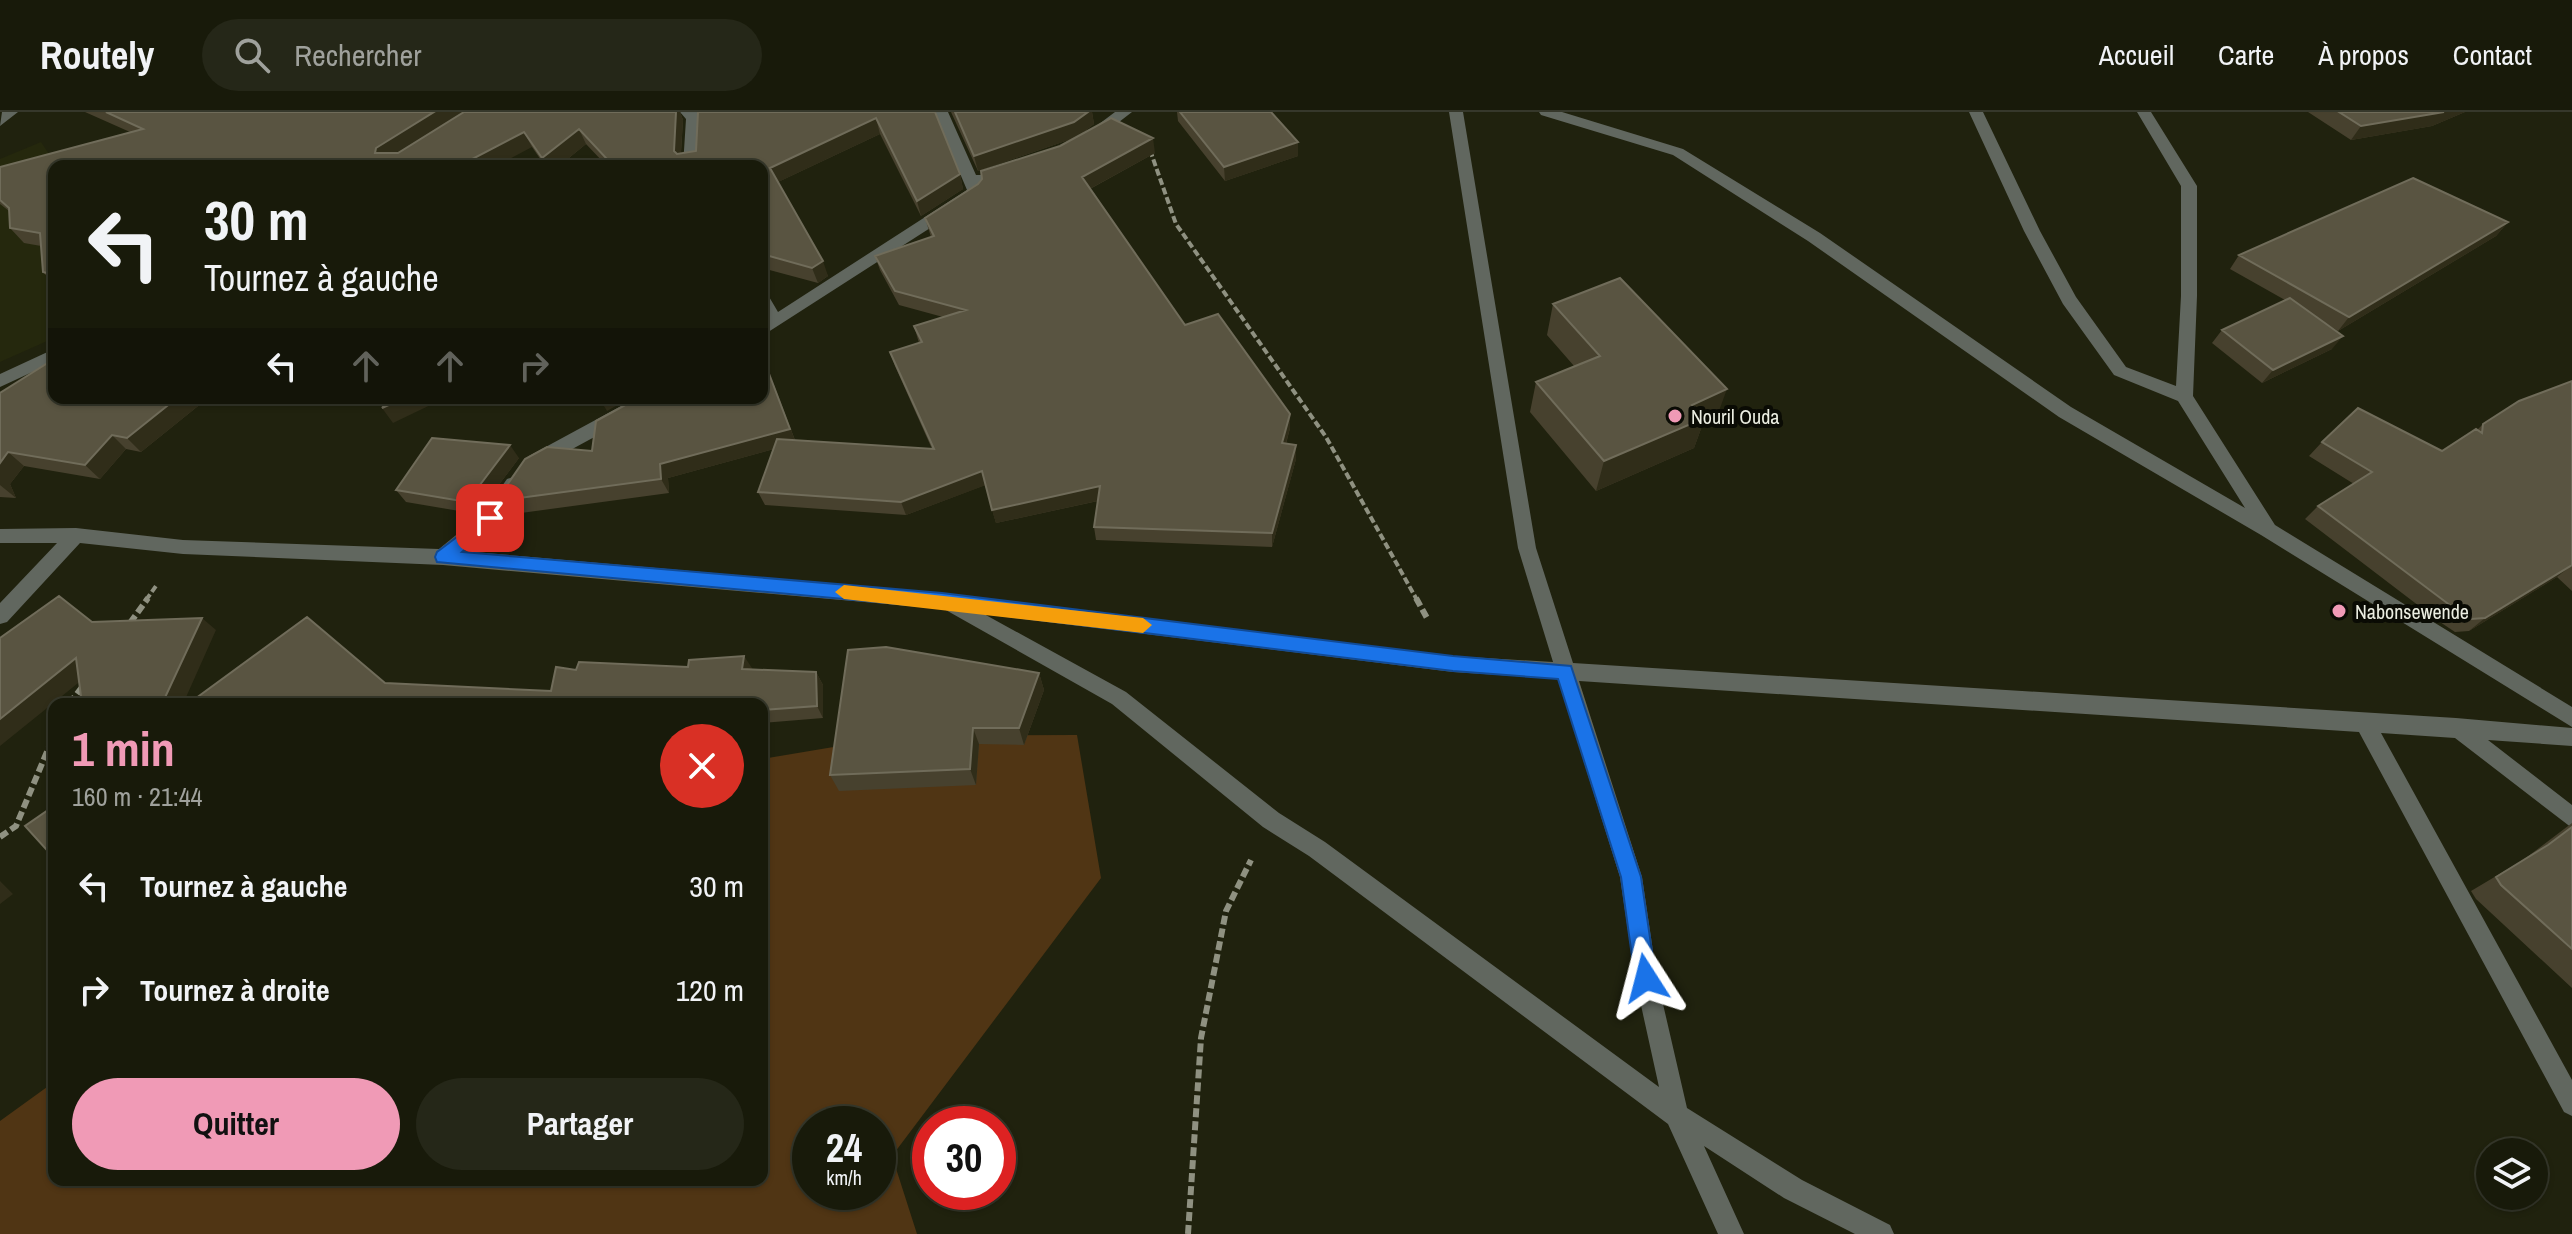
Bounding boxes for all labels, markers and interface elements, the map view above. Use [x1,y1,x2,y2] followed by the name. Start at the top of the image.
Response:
[202,19,762,91] search box
[40,30,154,81] text: Routely
[230,33,274,77] icon: search
[294,35,421,75] text: Rechercher
[2099,36,2174,74] text: Accueil
[2218,36,2274,74] text: Carte
[2318,36,2409,74] text: À propos
[2453,36,2532,74] text: Contact
[204,182,309,257] text: 30 m
[72,192,176,296] icon: left
[204,254,439,302] text: Tournez à gauche
[260,344,304,388] icon: left
[344,344,388,388] icon: ahead
[428,344,472,388] icon: ahead
[512,344,556,388] icon: right
[1691,403,1779,430] place label: Nouril Ouda
[1666,407,1684,425] marker: Nouril Ouda
[456,484,524,552] pin
[468,496,512,540] icon: arrive
[2355,598,2469,625] place label: Nabonsewende
[2330,602,2348,620] marker: Nabonsewende
[72,716,175,781] text: 1 min
[660,724,744,808] button: close
[72,779,202,814] text: 160 m · 21:44
[72,864,116,908] icon: left
[140,866,347,906] text: Tournez à gauche
[689,866,744,906] text: 30 m
[1604,936,1688,1020] position arrow
[72,968,116,1012] icon: right
[140,970,330,1010] text: Tournez à droite
[676,970,744,1010] text: 120 m
[72,1078,400,1170] button: Quitter
[416,1078,744,1170] button: Partager
[912,1106,1016,1210] speed limit sign: 30
[826,1121,862,1174] text: 24
[2476,1138,2548,1210] map controls
[2476,1138,2548,1210] button: layers
[826,1164,862,1191] text: km/h

